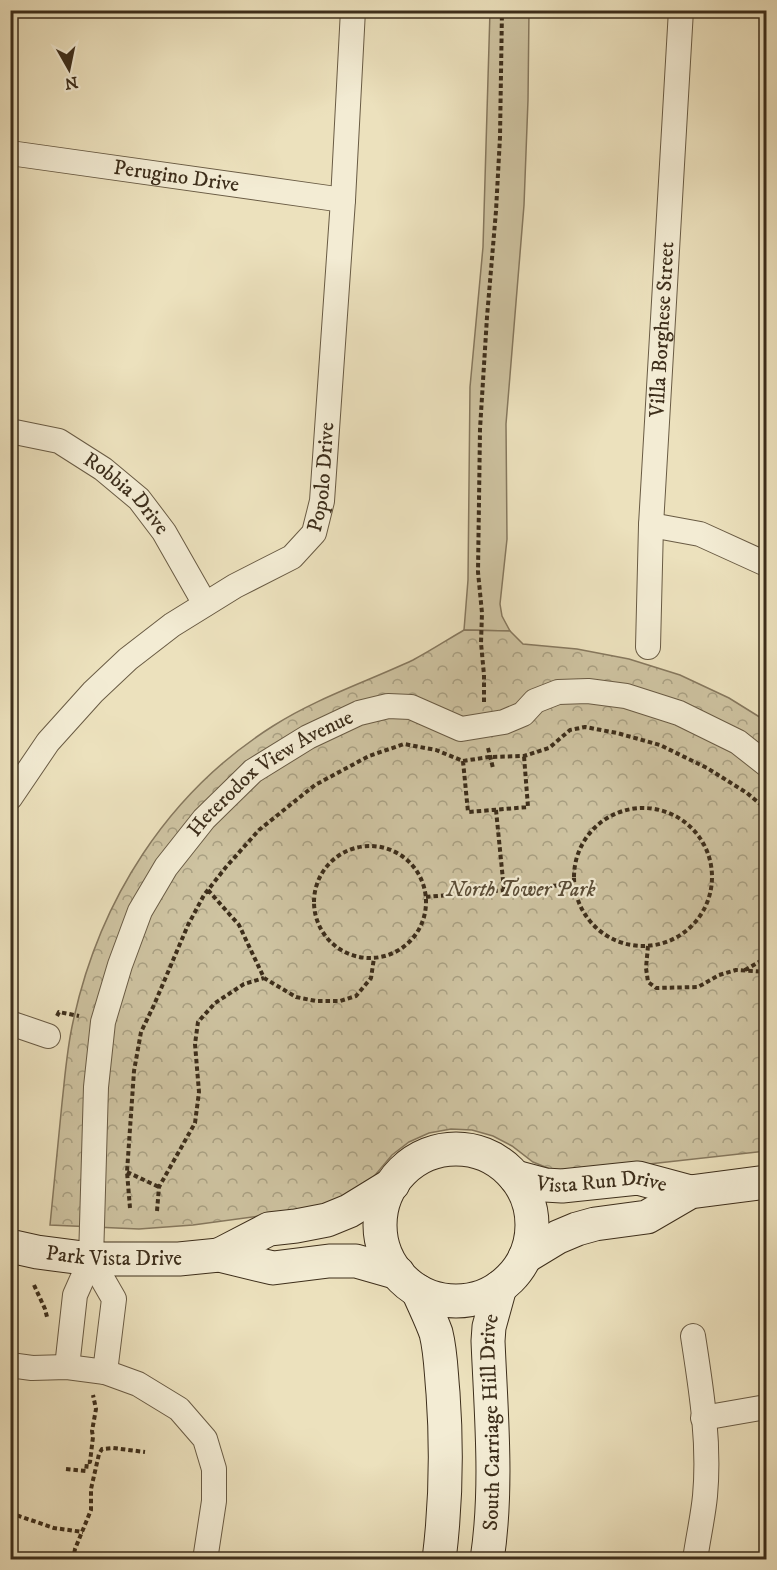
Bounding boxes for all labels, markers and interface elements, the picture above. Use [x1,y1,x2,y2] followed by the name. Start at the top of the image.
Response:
[39,39,99,99] north arrow
[63,72,79,94] text: N
[112,155,241,198] street label: Perugino Drive
[644,241,680,419] street label: Villa Borghese Street
[302,421,340,535] street label: Popolo Drive
[78,447,175,540] street label: Robbia Drive
[182,704,358,842] street label: Heterodox View Avenue
[445,877,596,903] park label: North Tower Park
[532,1165,670,1199] street label: Vista Run Drive
[44,1240,182,1272] street label: Park Vista Drive
[475,1311,506,1532] street label: South Carriage Hill Drive

